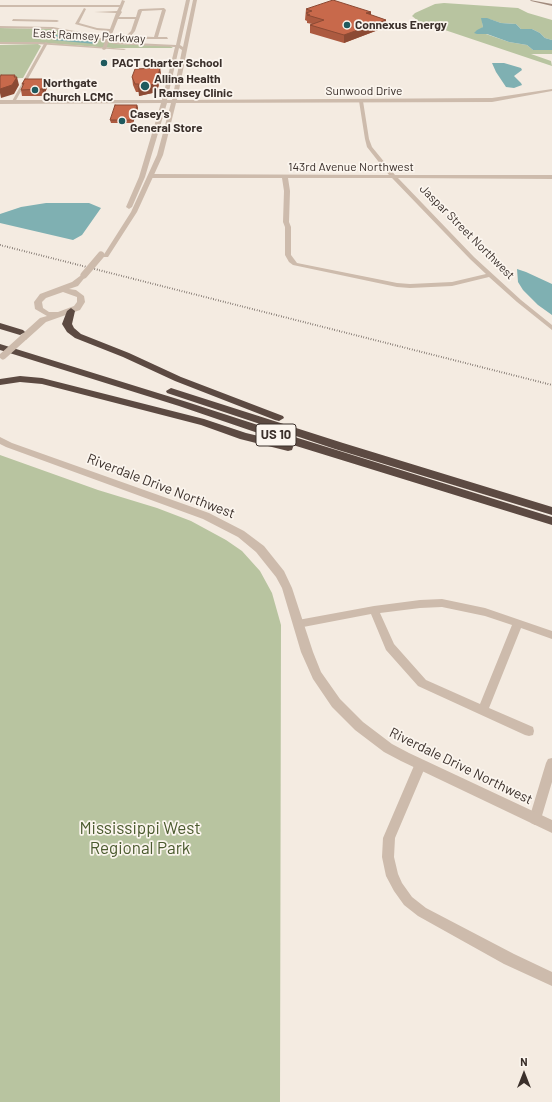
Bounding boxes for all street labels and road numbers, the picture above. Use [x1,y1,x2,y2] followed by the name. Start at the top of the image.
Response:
[32,26,146,46] street label: East Ramsey Parkway
[325,84,403,98] street label: Sunwood Drive
[288,160,414,174] street label: 143rd Avenue Northwest
[417,182,517,282] street label: Jaspar Street Northwest
[256,424,296,446] road number: US 10
[85,450,237,522] street label: Riverdale Drive Northwest
[387,724,535,808] street label: Riverdale Drive Northwest

